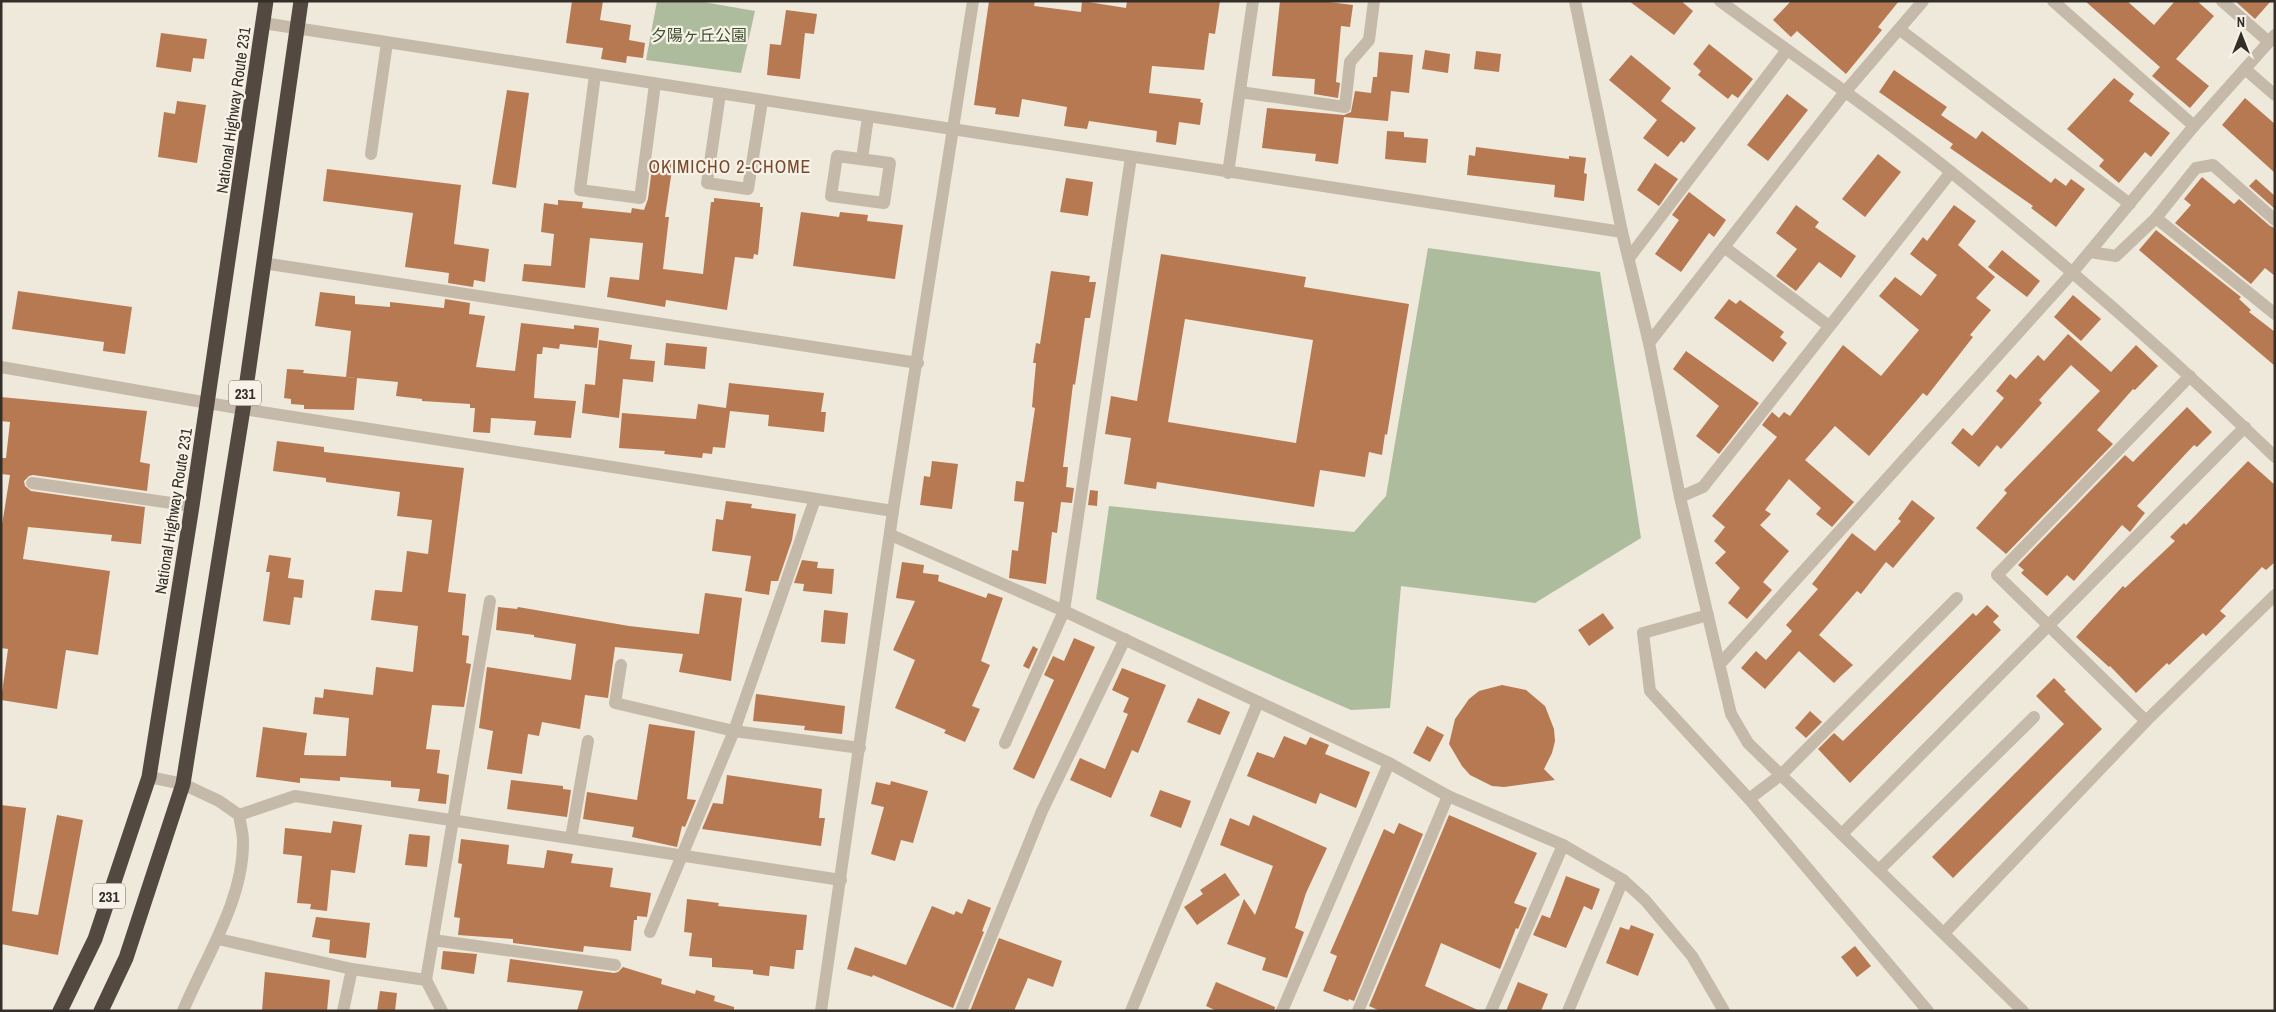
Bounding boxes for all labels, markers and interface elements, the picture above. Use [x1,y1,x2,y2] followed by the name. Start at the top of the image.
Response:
[2216,10,2266,60] north arrow
[2237,13,2245,31] text: N
[651,24,747,46] park label: 夕陽ヶ丘公園
[210,25,256,195] street label: National Highway Route 231
[649,154,811,179] district label: OKIMICHO 2-CHOME
[229,380,261,406] road number: 231
[149,426,197,596] street label: National Highway Route 231
[93,884,125,908] road number: 231

